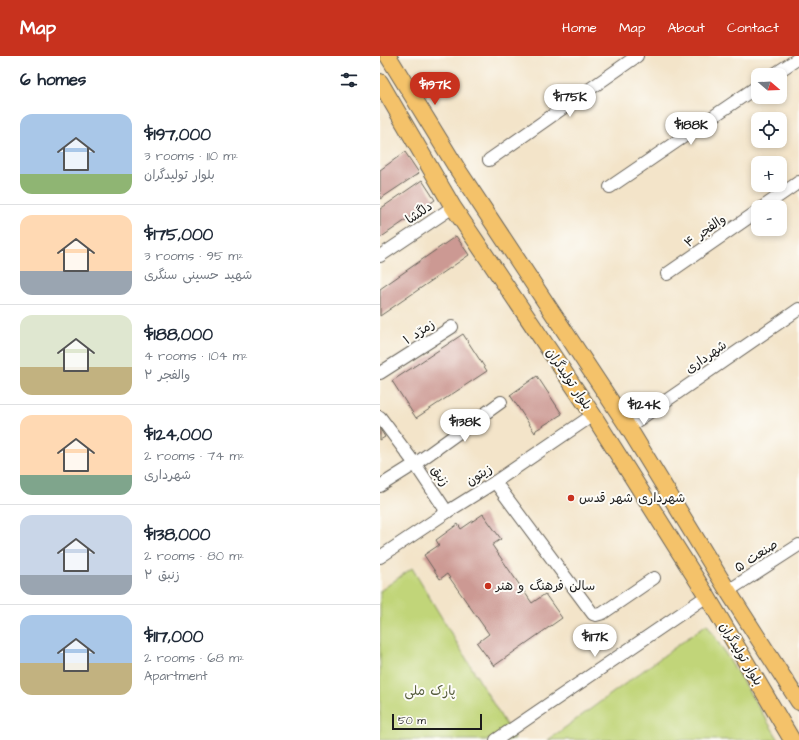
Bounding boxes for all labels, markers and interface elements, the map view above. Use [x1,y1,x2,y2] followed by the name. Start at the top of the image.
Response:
[20,15,56,42] text: Map
[562,18,597,38] text: Home
[619,18,645,38] text: Map
[667,18,705,38] text: About
[727,18,779,38] text: Contact
[20,68,86,92] text: 6 homes
[751,68,787,104] north arrow
[751,68,787,236] map controls
[338,69,360,91] icon: filters
[407,72,463,106] pin: $197K
[419,76,451,94] text: $197K
[542,84,598,118] pin: $175K
[553,88,587,106] text: $175K
[663,112,719,146] pin: $188K
[751,112,787,148] button: locate
[674,116,708,134] text: $188K
[144,123,211,147] text: $197,000
[52,130,100,178] icon: home
[144,147,238,165] text: 3 rooms · 110 m²
[751,156,787,192] button: +
[144,166,215,184] text: بلوار تولیدگران
[402,198,436,228] street label: دلگشا
[751,200,787,236] button: −
[681,210,729,252] street label: والفجر ۴
[144,223,213,247] text: $175,000
[52,231,100,279] icon: home
[144,247,243,265] text: 3 rooms · 95 m²
[144,266,252,284] text: شهید حسینی سنگری
[400,315,438,349] street label: زمرّد ۱
[144,323,213,347] text: $188,000
[52,331,100,379] icon: home
[682,336,730,378] street label: شهرداری
[542,345,596,413] street label: بلوار تولیدگران
[144,347,248,365] text: 4 rooms · 104 m²
[144,366,190,384] text: والفجر ۲
[616,392,672,426] pin: $124K
[627,396,661,414] text: $124K
[437,409,493,443] pin: $138K
[449,413,481,431] text: $138K
[144,423,212,447] text: $124,000
[52,431,100,479] icon: home
[144,447,244,465] text: 2 rooms · 74 m²
[462,460,496,490] street label: زیتون
[426,462,454,490] street label: زنبق
[144,466,191,484] text: شهرداری
[579,489,685,507] place label: شهرداری شهر قدس
[566,493,576,503] marker: شهرداری شهر قدس
[144,523,211,547] text: $138,000
[52,531,100,579] icon: home
[731,535,781,577] street label: صنعت ۵
[144,547,244,565] text: 2 rooms · 80 m²
[144,566,180,584] text: زنبق ۲
[495,577,595,595] place label: سالن فرهنگ و هنر
[483,581,493,591] marker: سالن فرهنگ و هنر
[715,619,767,689] street label: بلوار تولیدگران
[567,624,623,658] pin: $117K
[144,625,203,649] text: $117,000
[582,628,608,646] text: $117K
[52,631,100,679] icon: home
[144,649,244,667] text: 2 rooms · 68 m²
[144,667,208,685] text: Apartment
[404,682,456,700] park label: پارک ملی
[392,712,482,731] scale bar
[398,713,426,728] text: 50 m

